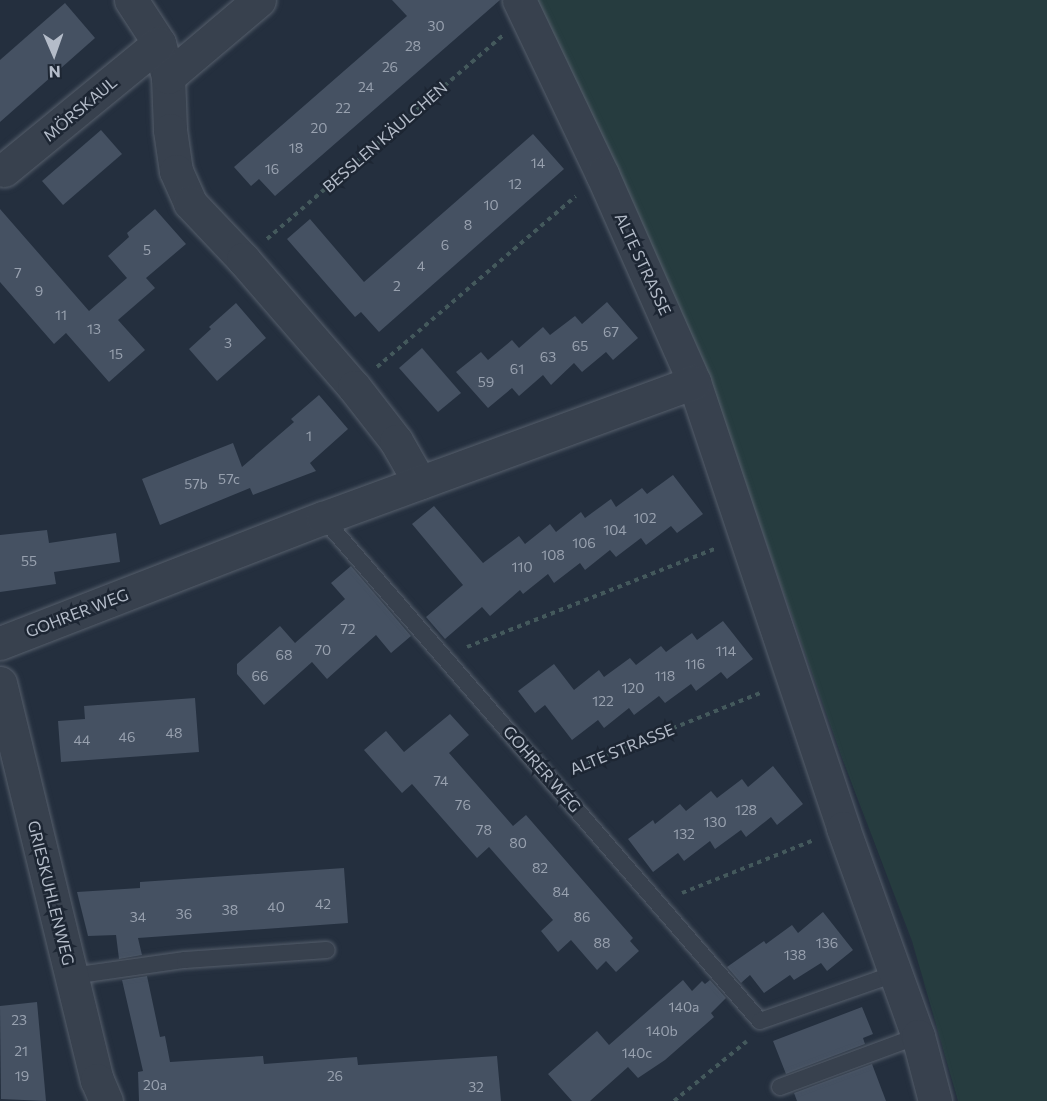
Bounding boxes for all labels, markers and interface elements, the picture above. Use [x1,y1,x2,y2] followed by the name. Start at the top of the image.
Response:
[427,18,445,34] house number: 30
[24,24,84,84] north arrow
[405,38,421,54] house number: 28
[382,59,398,75] house number: 26
[48,63,61,82] text: N
[39,73,121,145] street label: MÖRSKAUL
[319,78,451,196] street label: BESSLEN KÄULCHEN
[358,79,374,95] house number: 24
[335,100,351,116] house number: 22
[311,120,327,136] house number: 20
[289,140,303,156] house number: 18
[531,155,545,171] house number: 14
[265,161,279,177] house number: 16
[508,176,522,192] house number: 12
[483,197,499,213] house number: 10
[611,210,675,318] street label: ALTE STRASSE
[464,217,472,233] house number: 8
[441,237,449,253] house number: 6
[143,242,151,258] house number: 5
[417,258,425,274] house number: 4
[14,265,22,281] house number: 7
[393,278,401,294] house number: 2
[35,283,43,299] house number: 9
[55,307,67,323] house number: 11
[87,321,101,337] house number: 13
[603,324,619,340] house number: 67
[224,335,232,351] house number: 3
[572,338,588,354] house number: 65
[109,346,123,362] house number: 15
[540,349,556,365] house number: 63
[510,361,524,377] house number: 61
[478,374,494,390] house number: 59
[306,428,312,444] house number: 1
[218,471,240,487] house number: 57c
[184,476,208,492] house number: 57b
[634,510,656,526] house number: 102
[603,522,627,538] house number: 104
[572,535,596,551] house number: 106
[541,547,565,563] house number: 108
[21,553,37,569] house number: 55
[511,559,533,575] house number: 110
[23,585,131,641] street label: GOHRER WEG
[340,621,356,637] house number: 72
[315,642,331,658] house number: 70
[716,643,736,659] house number: 114
[276,647,292,663] house number: 68
[685,656,705,672] house number: 116
[252,668,268,684] house number: 66
[655,668,675,684] house number: 118
[622,680,644,696] house number: 120
[592,693,614,709] house number: 122
[567,719,677,779] street label: ALTE STRASSE
[499,722,585,816] street label: GOHRER WEG
[166,725,182,741] house number: 48
[119,729,135,745] house number: 46
[74,732,90,748] house number: 44
[434,773,448,789] house number: 74
[455,797,471,813] house number: 76
[735,802,757,818] house number: 128
[703,814,727,830] house number: 130
[24,819,78,967] street label: GRIESKUHLENWEG
[476,822,492,838] house number: 78
[673,826,695,842] house number: 132
[509,835,527,851] house number: 80
[532,860,548,876] house number: 82
[553,884,569,900] house number: 84
[315,896,331,912] house number: 42
[267,899,285,915] house number: 40
[222,902,238,918] house number: 38
[176,906,192,922] house number: 36
[130,909,146,925] house number: 34
[574,909,590,925] house number: 86
[594,935,610,951] house number: 88
[816,935,838,951] house number: 136
[784,947,806,963] house number: 138
[669,999,699,1015] house number: 140a
[11,1012,27,1028] house number: 23
[646,1023,678,1039] house number: 140b
[14,1043,28,1059] house number: 21
[622,1045,652,1061] house number: 140c
[15,1068,29,1084] house number: 19
[327,1068,343,1084] house number: 26
[143,1077,167,1093] house number: 20a
[468,1079,484,1095] house number: 32

